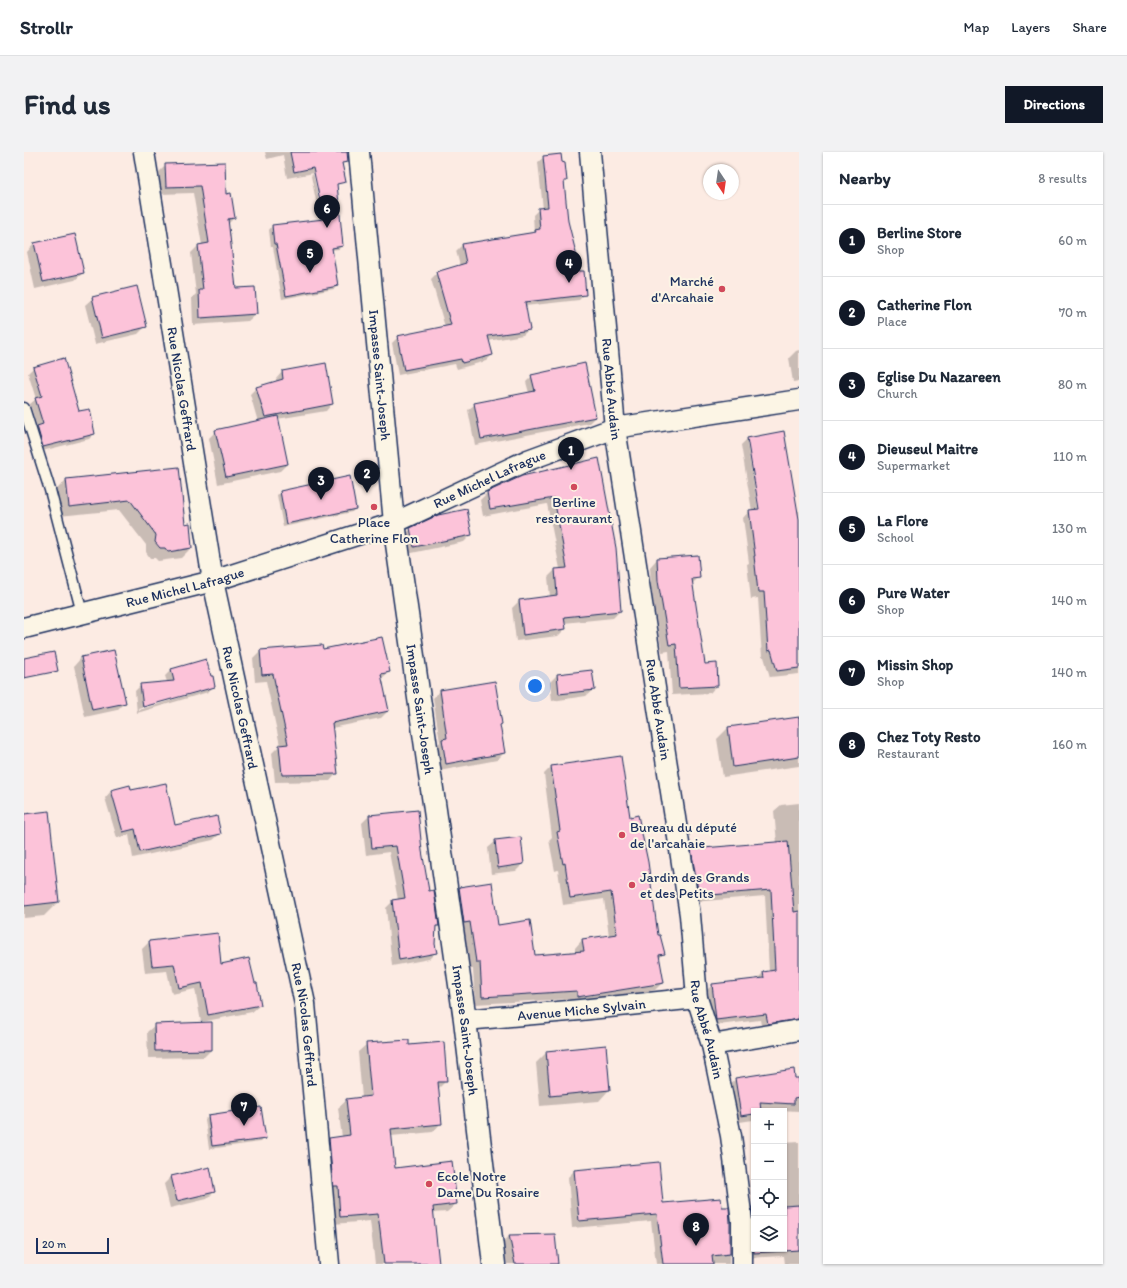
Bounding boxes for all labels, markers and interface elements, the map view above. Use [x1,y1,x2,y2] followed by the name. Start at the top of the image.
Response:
[20,16,73,39] text: Strollr
[964,19,989,36] text: Map
[1011,19,1050,36] text: Layers
[1072,19,1107,36] text: Share
[1005,86,1103,123] button: Directions
[24,87,111,121] text: Find us
[703,164,739,200] north arrow
[839,168,891,188] text: Nearby
[1038,171,1087,186] text: 8 results
[314,195,340,228] pin: 6
[877,224,962,242] text: Berline Store
[849,233,855,248] text: 1
[1058,233,1087,248] text: 60 m
[297,240,323,273] pin: 5
[877,242,904,257] text: Shop
[556,250,582,283] pin: 4
[651,273,714,306] place label: Marché d'Arcahaie
[717,284,727,294] marker: Marché d'Arcahaie
[877,296,972,314] text: Catherine Flon
[849,305,855,320] text: 2
[1059,305,1087,320] text: 70 m
[365,309,394,442] street label: Impasse Saint-Joseph
[877,314,907,329] text: Place
[163,326,200,453] street label: Rue Nicolas Geffrard
[598,337,625,441] street label: Rue Abbé Audain
[877,368,1001,386] text: Eglise Du Nazareen
[848,377,856,392] text: 3
[1058,377,1087,392] text: 80 m
[877,386,918,401] text: Church
[558,437,584,470] pin: 1
[877,440,978,458] text: Dieuseul Maitre
[431,446,548,512] street label: Rue Michel Lafrague
[848,449,856,464] text: 4
[1053,449,1087,464] text: 110 m
[877,458,950,473] text: Supermarket
[354,460,380,493] pin: 2
[308,467,334,500] pin: 3
[569,482,579,492] marker: Berline restoraurant
[536,494,612,527] place label: Berline restoraurant
[369,502,379,512] marker: Place Catherine Flon
[877,512,928,530] text: La Flore
[330,514,418,547] place label: Place Catherine Flon
[849,521,855,536] text: 5
[1052,521,1087,536] text: 130 m
[877,530,914,545] text: School
[124,563,247,611] street label: Rue Michel Lafrague
[877,584,950,602] text: Pure Water
[849,593,855,608] text: 6
[1051,593,1087,608] text: 140 m
[877,602,904,617] text: Shop
[402,643,438,776] street label: Impasse Saint-Joseph
[218,645,262,771] street label: Rue Nicolas Geffrard
[877,656,953,674] text: Missin Shop
[642,658,674,761] street label: Rue Abbé Audain
[849,665,855,680] text: 7
[1051,665,1087,680] text: 140 m
[877,674,904,689] text: Shop
[525,676,545,696] your location
[877,728,981,746] text: Chez Toty Resto
[848,737,856,752] text: 8
[1052,737,1087,752] text: 160 m
[877,746,939,761] text: Restaurant
[630,819,737,852] place label: Bureau du député de l'arcahaie
[617,830,627,840] marker: Bureau du député de l'arcahaie
[640,869,750,902] place label: Jardin des Grands et des Petits
[627,880,637,890] marker: Jardin des Grands et des Petits
[287,961,321,1088] street label: Rue Nicolas Geffrard
[448,964,482,1097] street label: Impasse Saint-Joseph
[686,979,727,1081] street label: Rue Abbé Audain
[517,995,647,1024] street label: Avenue Miche Sylvain
[231,1093,257,1126] pin: 7
[751,1108,787,1252] map controls
[751,1108,787,1144] button: +
[751,1144,787,1180] button: −
[437,1168,540,1201] place label: Ecole Notre Dame Du Rosaire
[424,1179,434,1189] marker: Ecole Notre Dame Du Rosaire
[751,1180,787,1216] button: locate
[683,1213,709,1246] pin: 8
[751,1216,787,1252] button: layers
[36,1236,109,1255] scale bar
[42,1238,66,1251] text: 20 m

